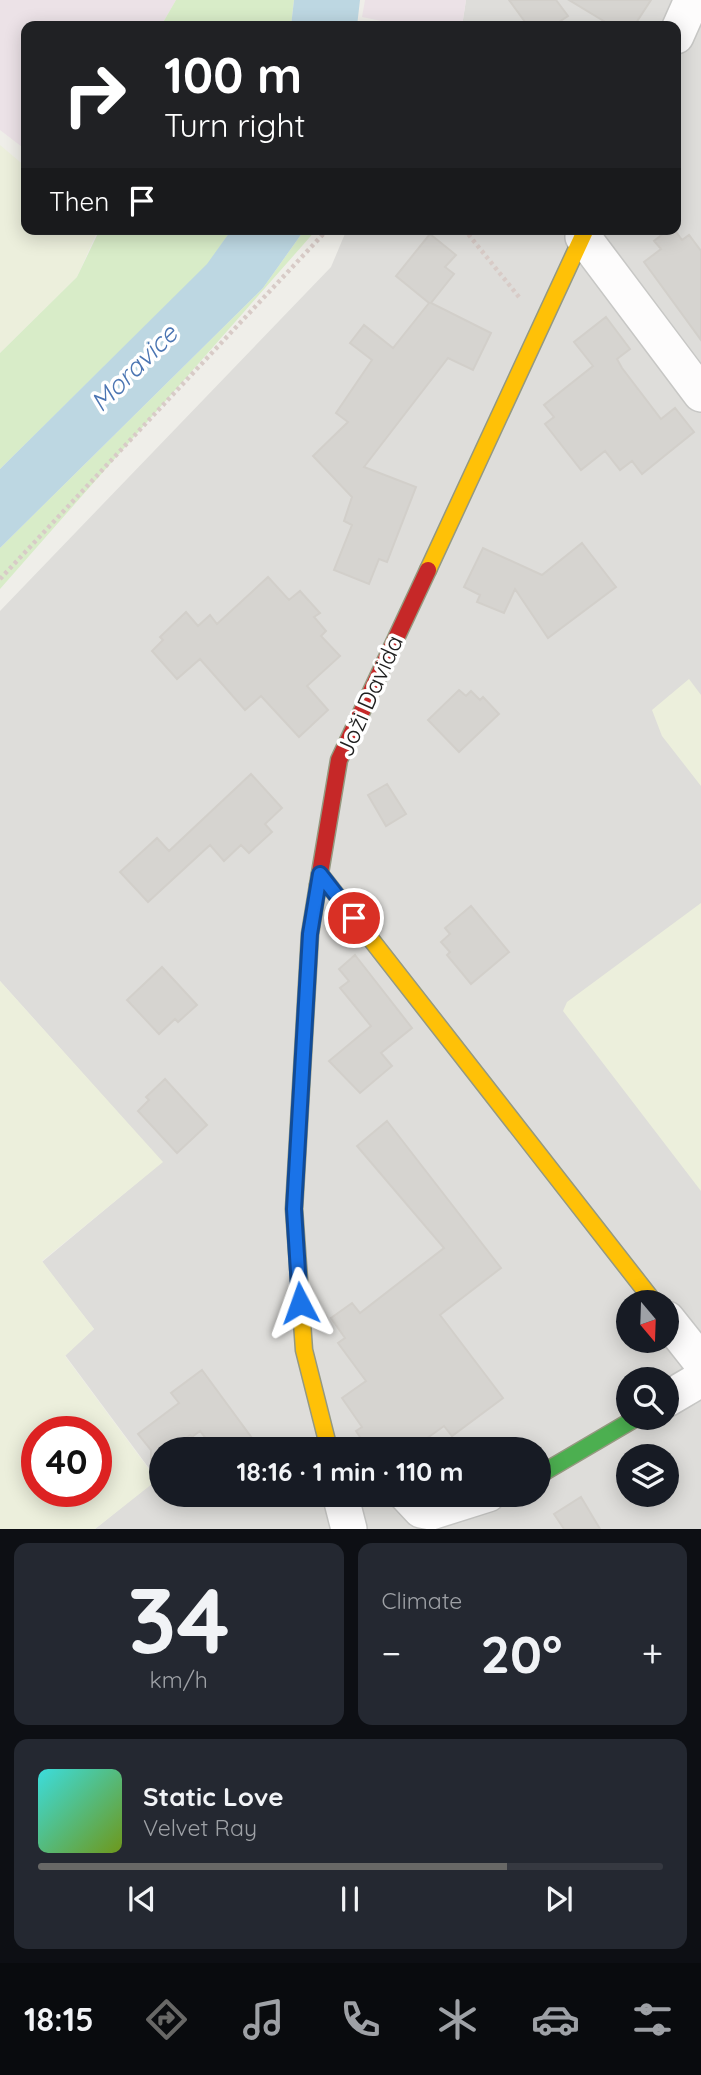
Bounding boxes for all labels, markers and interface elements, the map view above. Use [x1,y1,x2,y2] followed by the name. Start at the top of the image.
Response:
[164,44,302,105] text: 100 m
[49,49,140,140] icon: right
[164,105,305,145] text: Turn right
[123,182,161,220] icon: arrive
[49,185,109,218] text: Then
[83,316,185,418] water label: Moravice
[329,630,409,761] street label: Joži Davida
[324,888,384,948] pin
[335,899,373,937] icon: arrive
[263,1266,337,1340] position arrow
[616,1290,679,1353] north arrow
[616,1290,679,1507] map controls
[616,1367,679,1430] button: search
[21,1416,112,1507] speed limit sign: 40
[616,1444,679,1507] button: layers
[236,1455,464,1488] text: 18:16 · 1 min · 110 m
[128,1562,230,1676] text: 34
[382,1586,462,1615] text: Climate
[480,1621,562,1686] text: 20°
[382,1629,401,1677] text: −
[642,1629,663,1677] text: +
[150,1665,208,1694] text: km/h
[143,1780,284,1813] text: Static Love
[143,1813,257,1842] text: Velvet Ray
[123,1880,161,1918] icon: previous
[331,1880,369,1918] icon: pause
[540,1880,578,1918] icon: next
[142,1995,191,2044] icon: directions
[239,1995,288,2044] icon: music
[336,1995,385,2044] icon: phone
[433,1995,482,2044] icon: climate
[531,1995,580,2044] icon: car
[628,1995,677,2044] icon: filters
[24,1999,94,2039] text: 18:15

